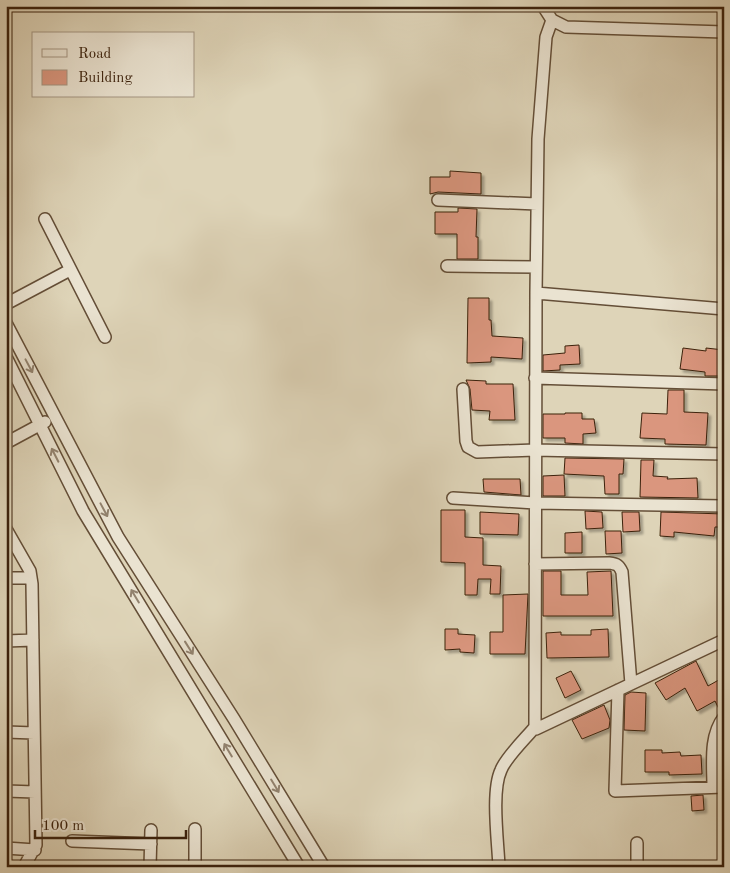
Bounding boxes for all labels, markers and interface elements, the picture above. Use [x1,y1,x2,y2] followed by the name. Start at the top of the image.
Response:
[32,32,195,98] legend
[78,47,112,62] text: Road
[78,71,133,86] text: Building
[25,358,34,373] one-way arrow
[50,448,59,463] one-way arrow
[100,502,109,517] one-way arrow
[130,590,140,604] one-way arrow
[185,641,195,655] one-way arrow
[223,744,233,758] one-way arrow
[271,779,281,793] one-way arrow
[35,808,186,840] scale bar
[42,819,84,834] text: 100 m

